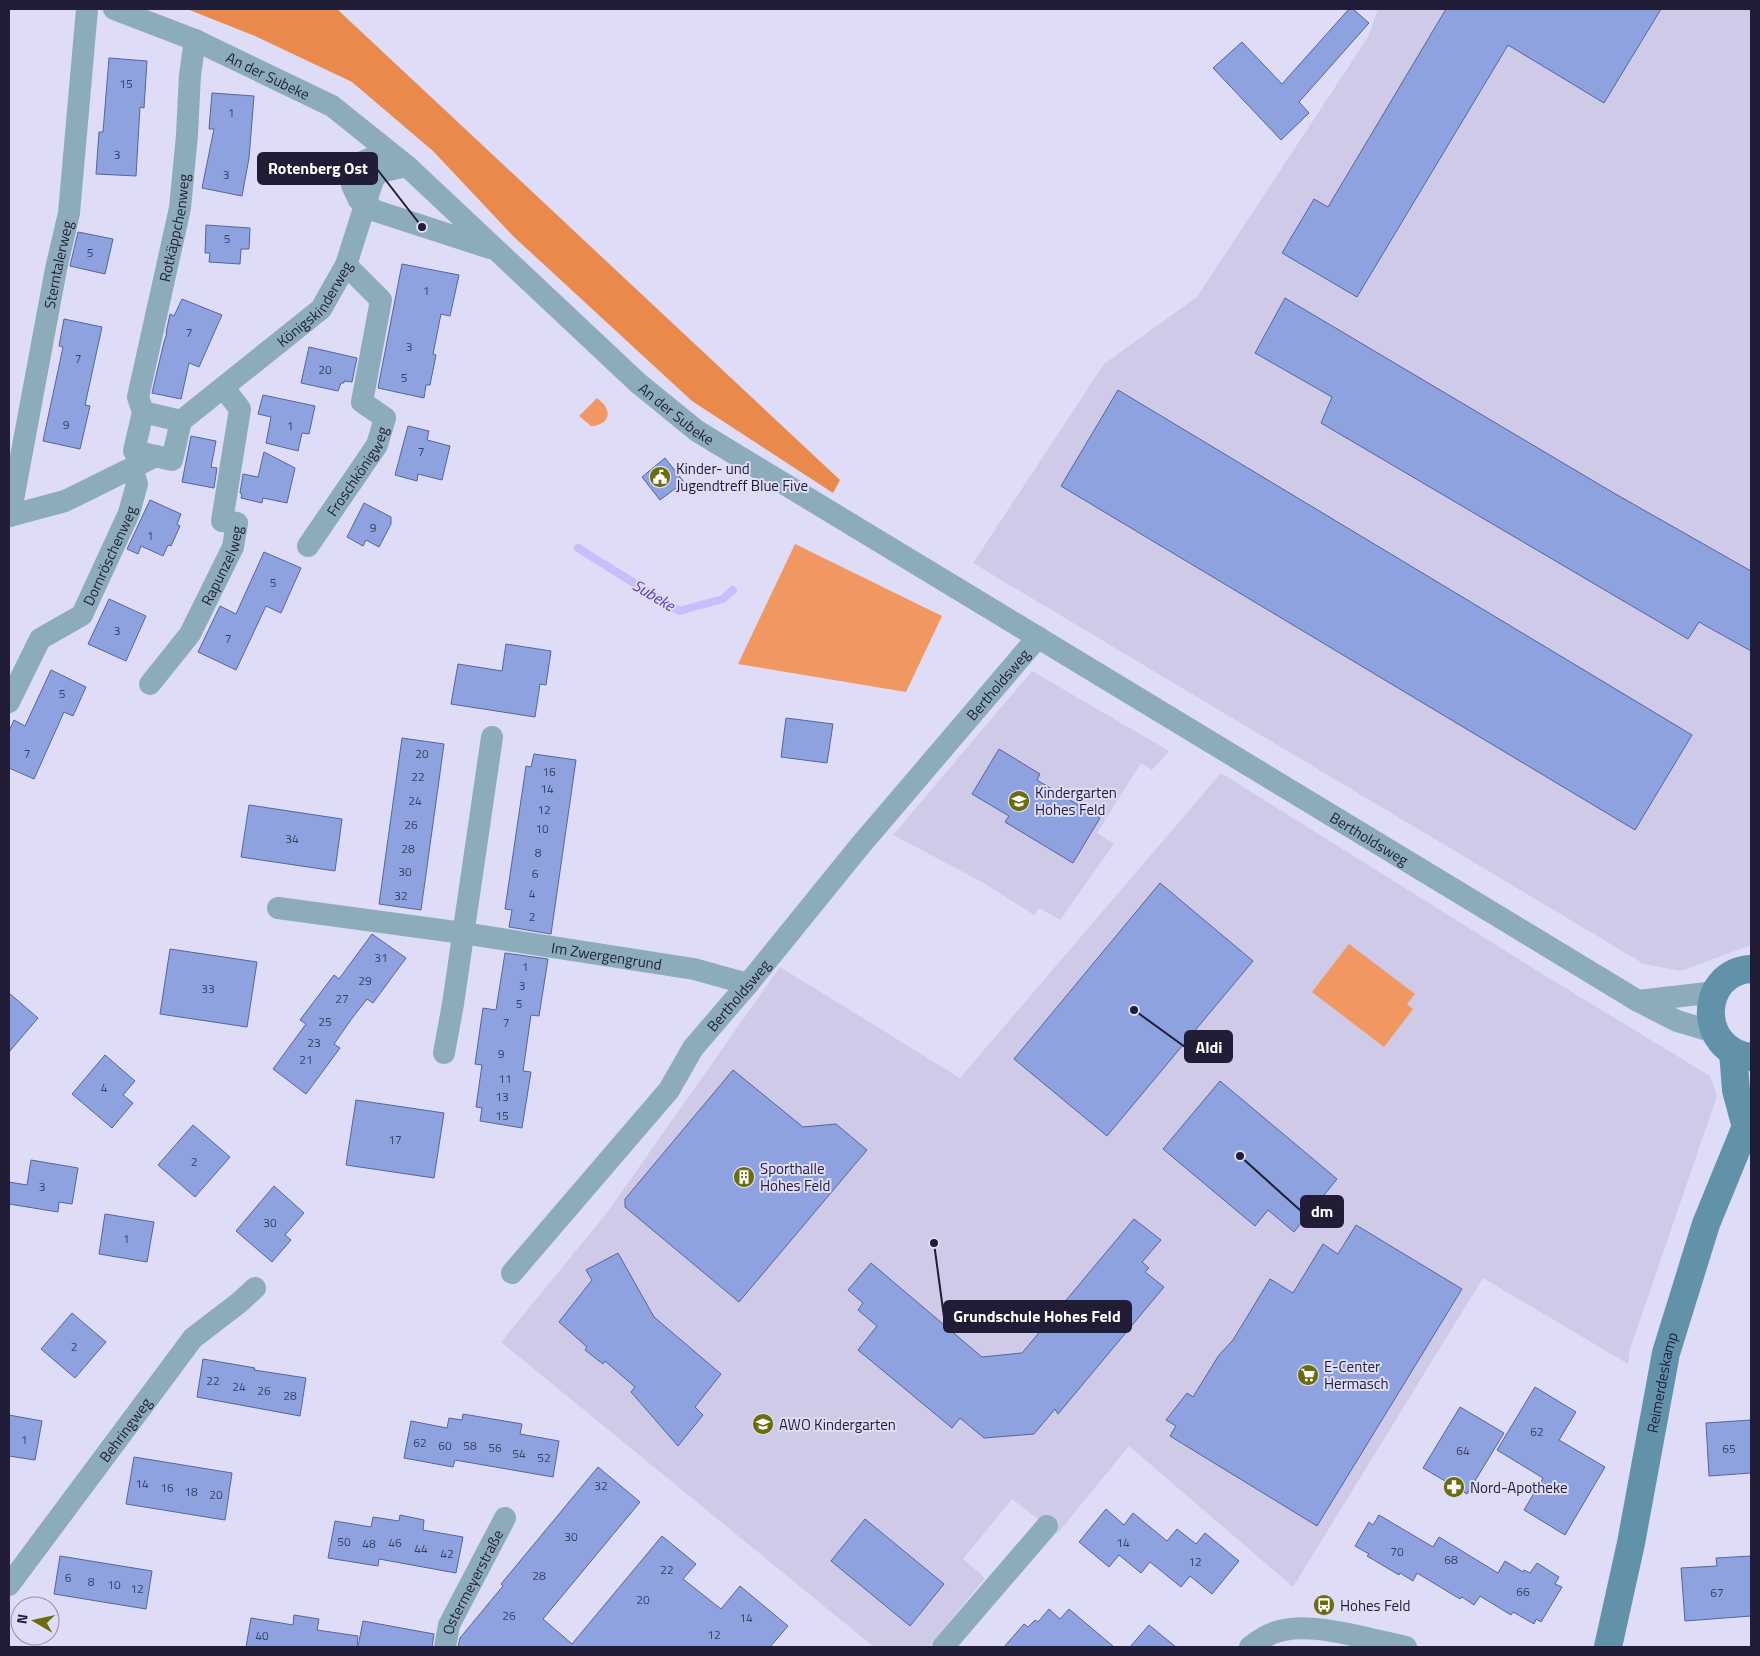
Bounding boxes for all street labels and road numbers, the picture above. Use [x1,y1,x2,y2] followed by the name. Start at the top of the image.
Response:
[222,45,314,105] street label: An der Subeke
[152,172,195,284] street label: Rotkäppchenweg
[37,218,78,311] street label: Sterntalerweg
[271,256,358,352] street label: Königskinderweg
[634,377,719,450] street label: An der Subeke
[320,423,394,521] street label: Froschkönigweg
[76,503,142,609] street label: Dornröschenweg
[194,524,248,609] street label: Rapunzelweg
[960,643,1035,725] street label: Bertholdsweg
[1326,806,1413,871] street label: Bertholdsweg
[550,935,664,975] street label: Im Zwergengrund
[701,954,776,1036] street label: Bertholdsweg
[1640,1329,1683,1435] street label: Reimerdeskamp
[93,1392,157,1467] street label: Behringweg
[436,1525,509,1636] street label: Ostermeyerstraße

